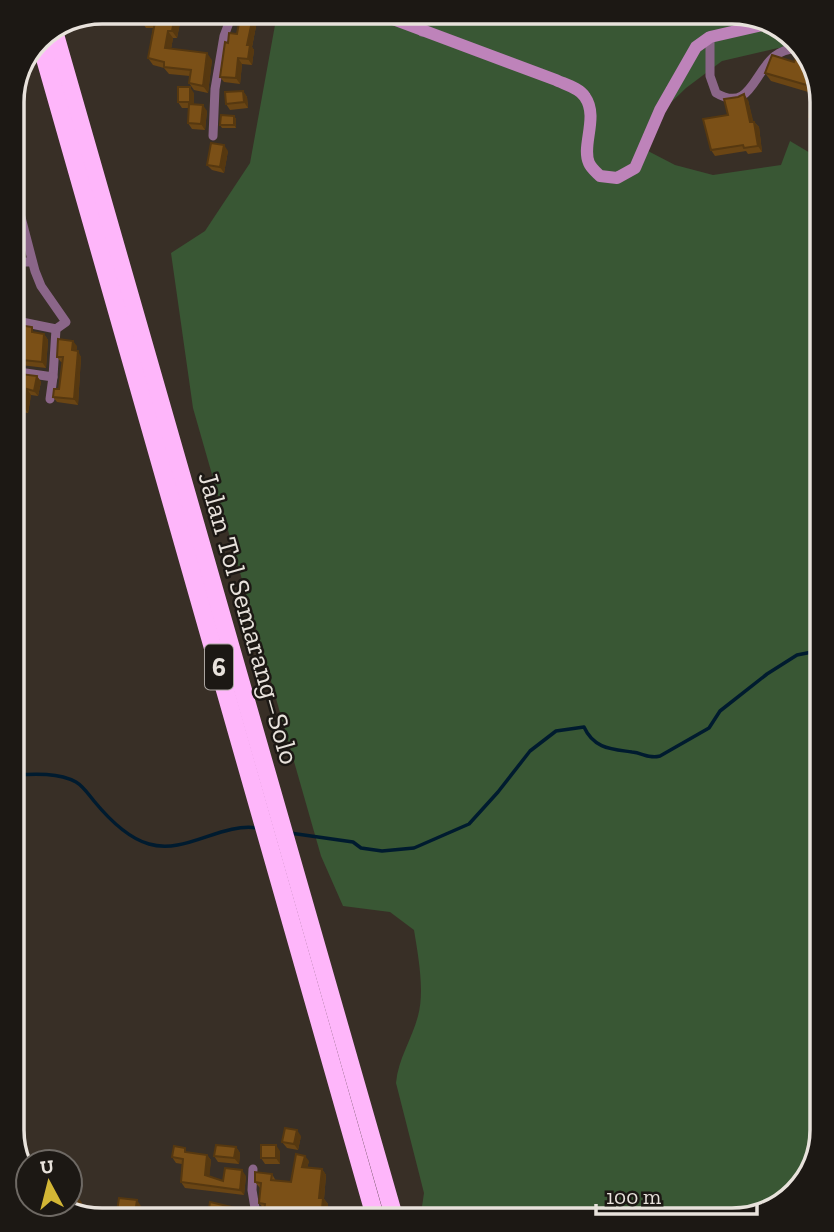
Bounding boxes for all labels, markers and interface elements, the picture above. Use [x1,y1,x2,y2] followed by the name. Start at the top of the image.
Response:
[191,468,307,768] street label: Jalan Tol Semarang–Solo
[205,645,233,690] road number: 6
[14,1148,84,1218] north arrow
[39,1154,56,1179] text: U
[596,1172,757,1216] scale bar
[606,1184,661,1209] text: 100 m

